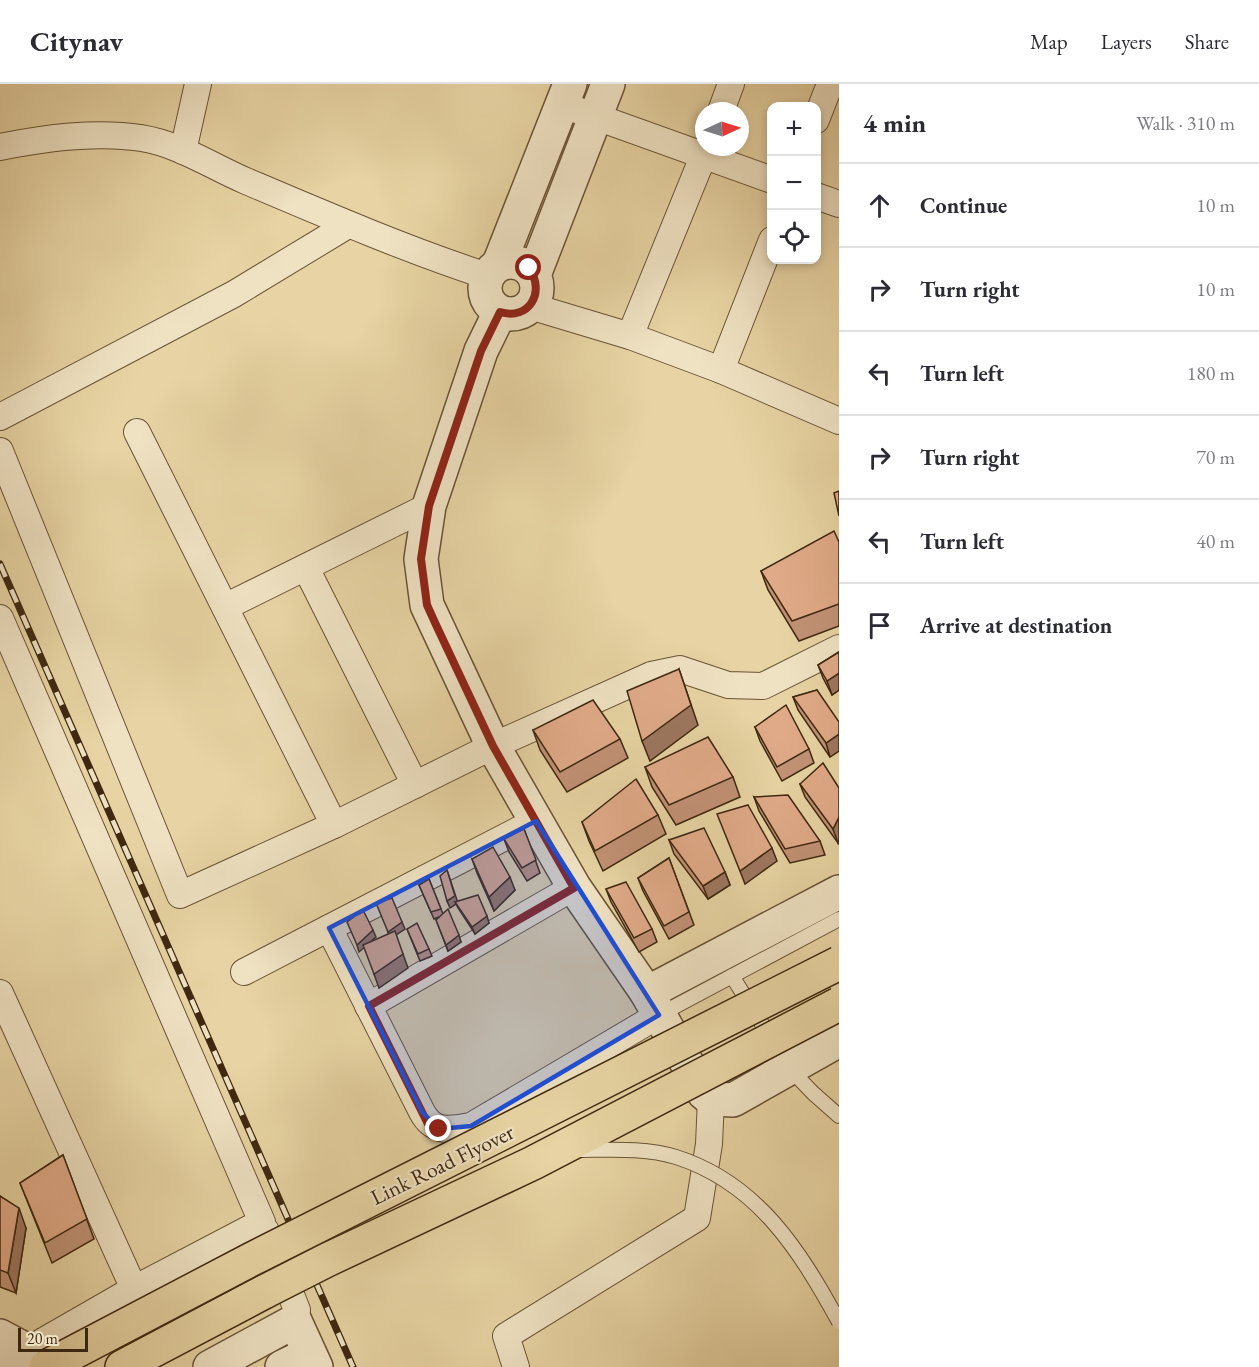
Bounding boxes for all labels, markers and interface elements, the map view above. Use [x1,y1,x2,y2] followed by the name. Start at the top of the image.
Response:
[30,23,123,59] text: Citynav
[1030,28,1068,55] text: Map
[1101,28,1152,55] text: Layers
[1185,28,1229,55] text: Share
[695,102,749,156] north arrow
[767,102,821,264] map controls
[767,102,821,156] button: +
[863,106,926,140] text: 4 min
[1136,110,1235,136] text: Walk · 310 m
[767,156,821,210] button: −
[863,189,896,222] icon: ahead
[920,191,1007,220] text: Continue
[1196,192,1235,218] text: 10 m
[767,210,821,264] button: locate
[515,254,541,280] route start
[863,273,896,306] icon: right
[920,275,1019,304] text: Turn right
[1196,276,1235,302] text: 10 m
[863,357,896,390] icon: left
[920,359,1004,388] text: Turn left
[1187,360,1235,386] text: 180 m
[863,441,896,474] icon: right
[920,443,1019,472] text: Turn right
[1196,444,1235,470] text: 70 m
[863,525,896,558] icon: left
[920,527,1004,556] text: Turn left
[1196,528,1235,554] text: 40 m
[863,609,896,642] icon: arrive
[920,611,1112,640] text: Arrive at destination
[425,1115,451,1141] route end
[366,1117,519,1212] street label: Link Road Flyover
[18,1325,88,1352] scale bar
[27,1328,58,1349] text: 20 m

